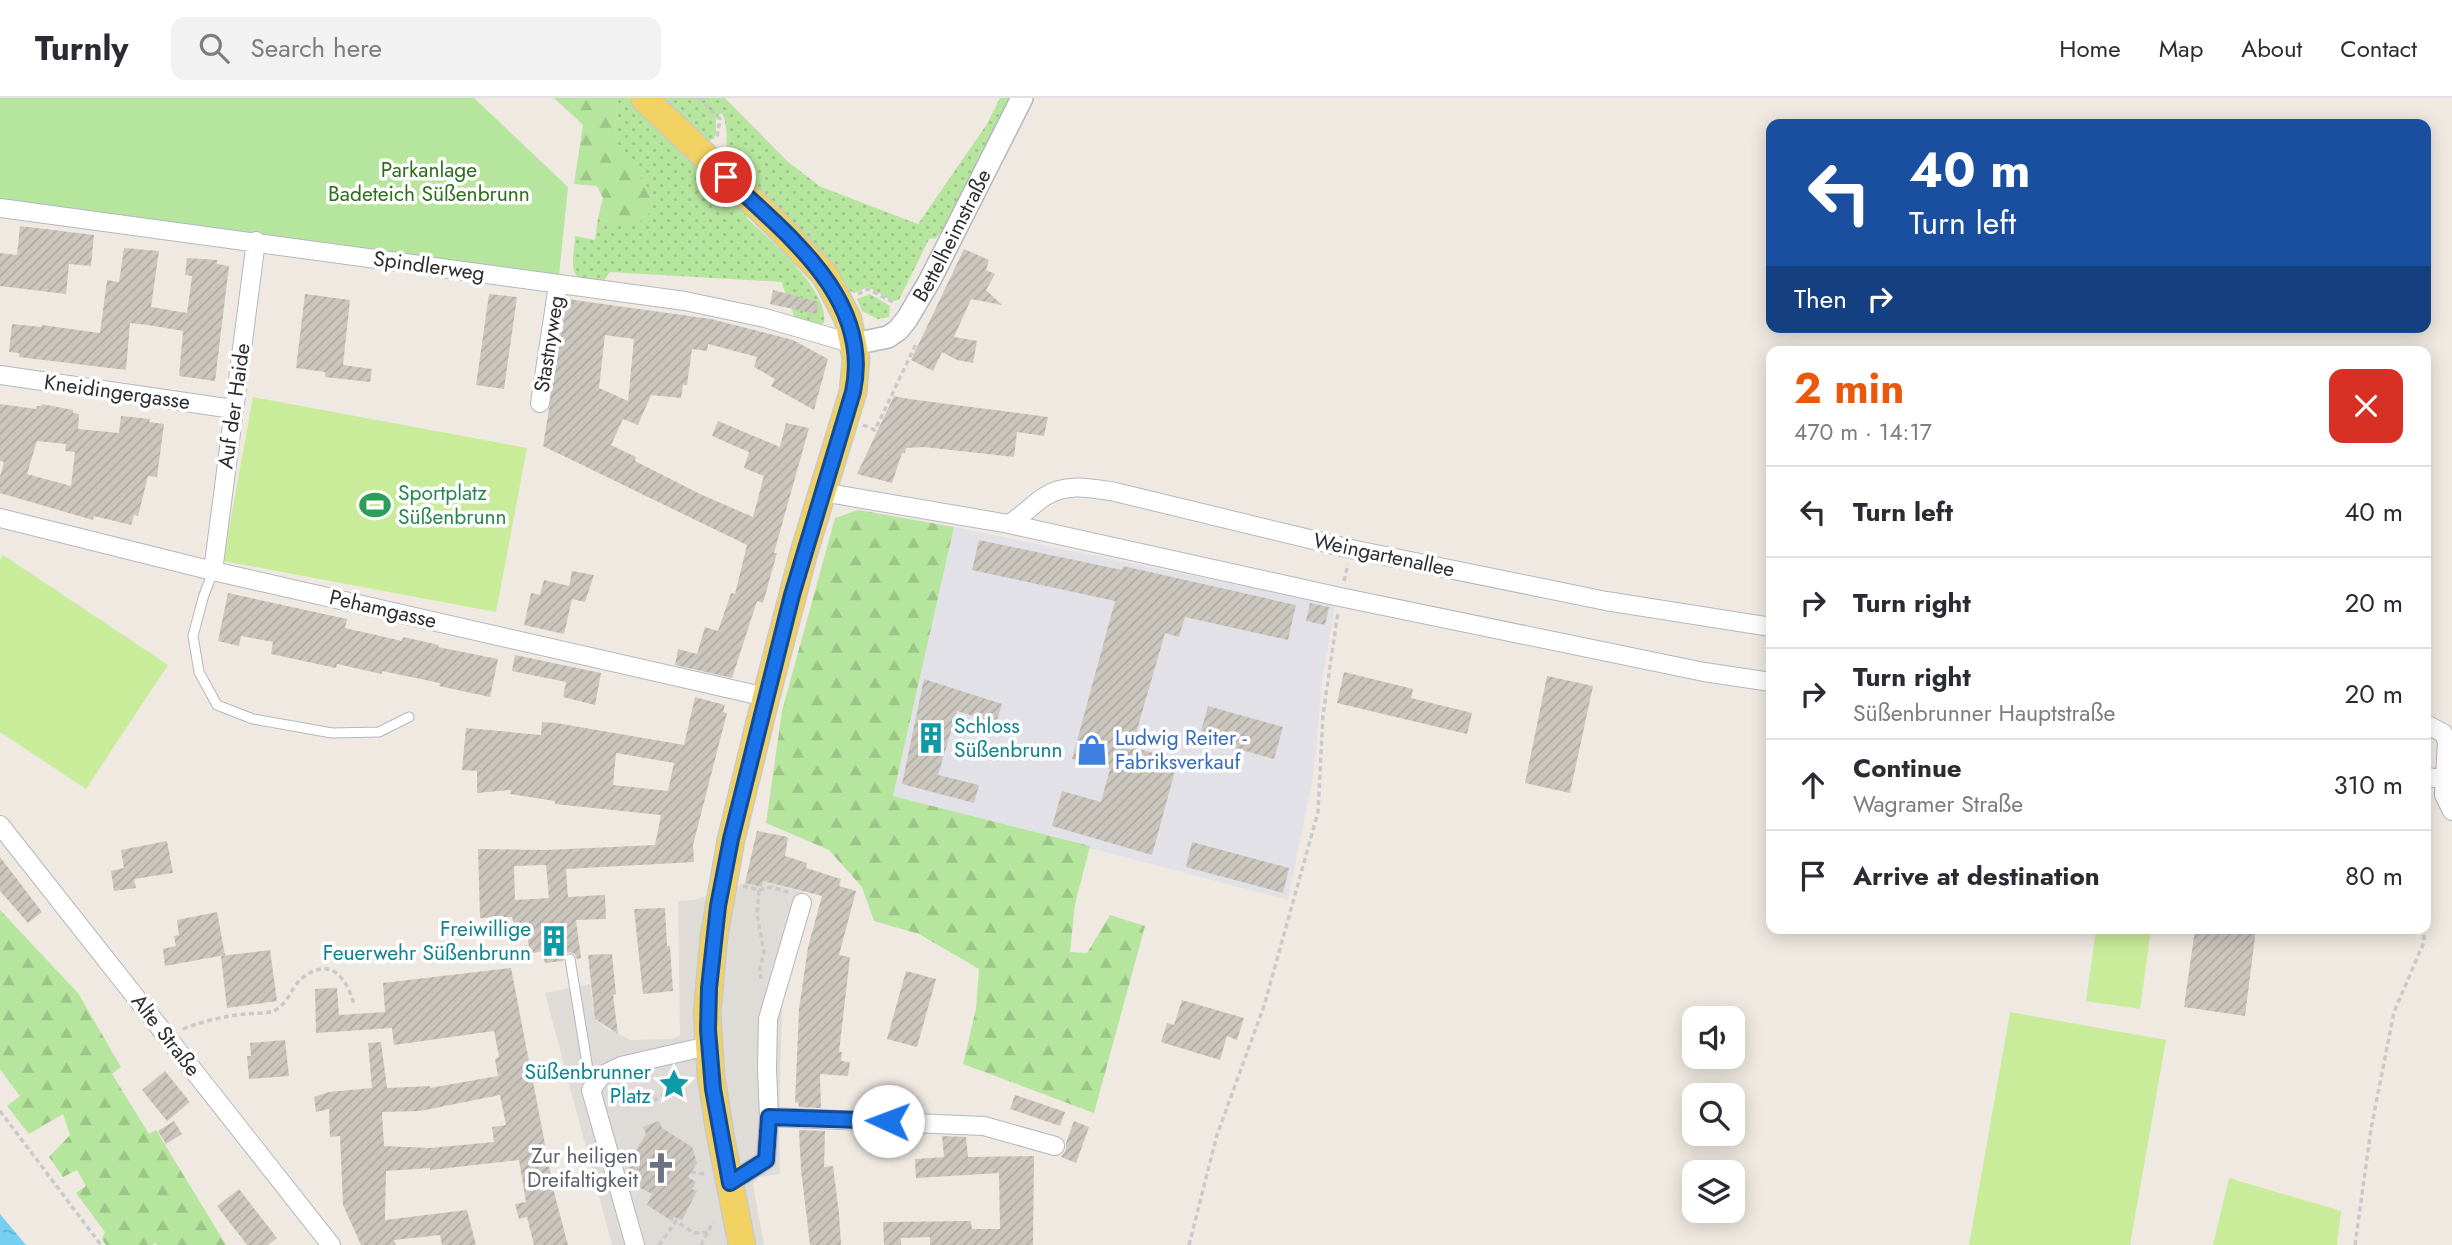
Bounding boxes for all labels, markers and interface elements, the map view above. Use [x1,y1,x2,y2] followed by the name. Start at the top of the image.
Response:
[171,17,661,80] search box
[35,25,129,72] text: Turnly
[195,29,233,67] icon: search
[251,29,382,67] text: Search here
[2059,31,2121,66] text: Home
[2159,31,2203,66] text: Map
[2241,31,2302,66] text: About
[2340,31,2417,66] text: Contact
[1909,135,2031,205] text: 40 m
[696,147,756,207] pin
[1794,147,1885,238] icon: left
[328,155,530,209] park label: Parkanlage Badeteich Süßenbrunn
[707,158,745,196] icon: arrive
[905,164,999,308] street label: Bettelheimstraße
[1909,200,2016,246] text: Turn left
[371,243,487,289] street label: Spindlerweg
[1794,280,1847,318] text: Then
[1861,280,1899,318] icon: right
[527,293,571,395] street label: Stastnyweg
[210,341,258,471] street label: Auf der Haide
[1794,358,1904,419] text: 2 min
[42,367,192,417] street label: Kneidingergasse
[2329,369,2403,443] button: close
[1794,415,1932,449] text: 470 m · 14:17
[398,478,507,532] place label: Sportplatz Süßenbrunn
[358,488,392,522] sports icon: Sportplatz Süßenbrunn
[1794,493,1832,531] icon: left
[1853,493,1953,531] text: Turn left
[2344,493,2403,531] text: 40 m
[1310,525,1458,585] street label: Weingartenallee
[327,582,440,636] street label: Pehamgasse
[1794,584,1832,622] icon: right
[1853,584,1971,622] text: Turn right
[2345,584,2403,622] text: 20 m
[1853,658,1971,696] text: Turn right
[1794,675,1832,713] icon: right
[2345,675,2403,713] text: 20 m
[1853,696,2115,730] text: Süßenbrunner Hauptstraße
[954,711,1063,765] place label: Schloss Süßenbrunn
[914,721,948,755] building icon: Schloss Süßenbrunn
[1115,723,1247,777] place label: Ludwig Reiter - Fabriksverkauf
[1075,733,1109,767] shop icon: Ludwig Reiter - Fabriksverkauf
[1853,749,1962,787] text: Continue
[1794,766,1832,804] icon: ahead
[2333,766,2403,804] text: 310 m
[1853,787,2023,821] text: Wagramer Straße
[1794,857,1832,895] icon: arrive
[1853,857,2100,895] text: Arrive at destination
[2345,857,2403,895] text: 80 m
[323,914,531,968] place label: Freiwillige Feuerwehr Süßenbrunn
[537,924,571,958] building icon: Freiwillige Feuerwehr Süßenbrunn
[124,987,208,1083] street label: Alte Straße
[1682,1006,1745,1223] map controls
[1682,1006,1745,1069] button: sound
[524,1057,652,1111] place label: Süßenbrunner Platz
[657,1067,691,1101] place icon: Süßenbrunner Platz
[1682,1083,1745,1146] button: search
[851,1084,925,1158] position arrow
[527,1141,638,1195] place label: Zur heiligen Dreifaltigkeit
[644,1151,678,1185] church icon: Zur heiligen Dreifaltigkeit
[1682,1160,1745,1223] button: layers

